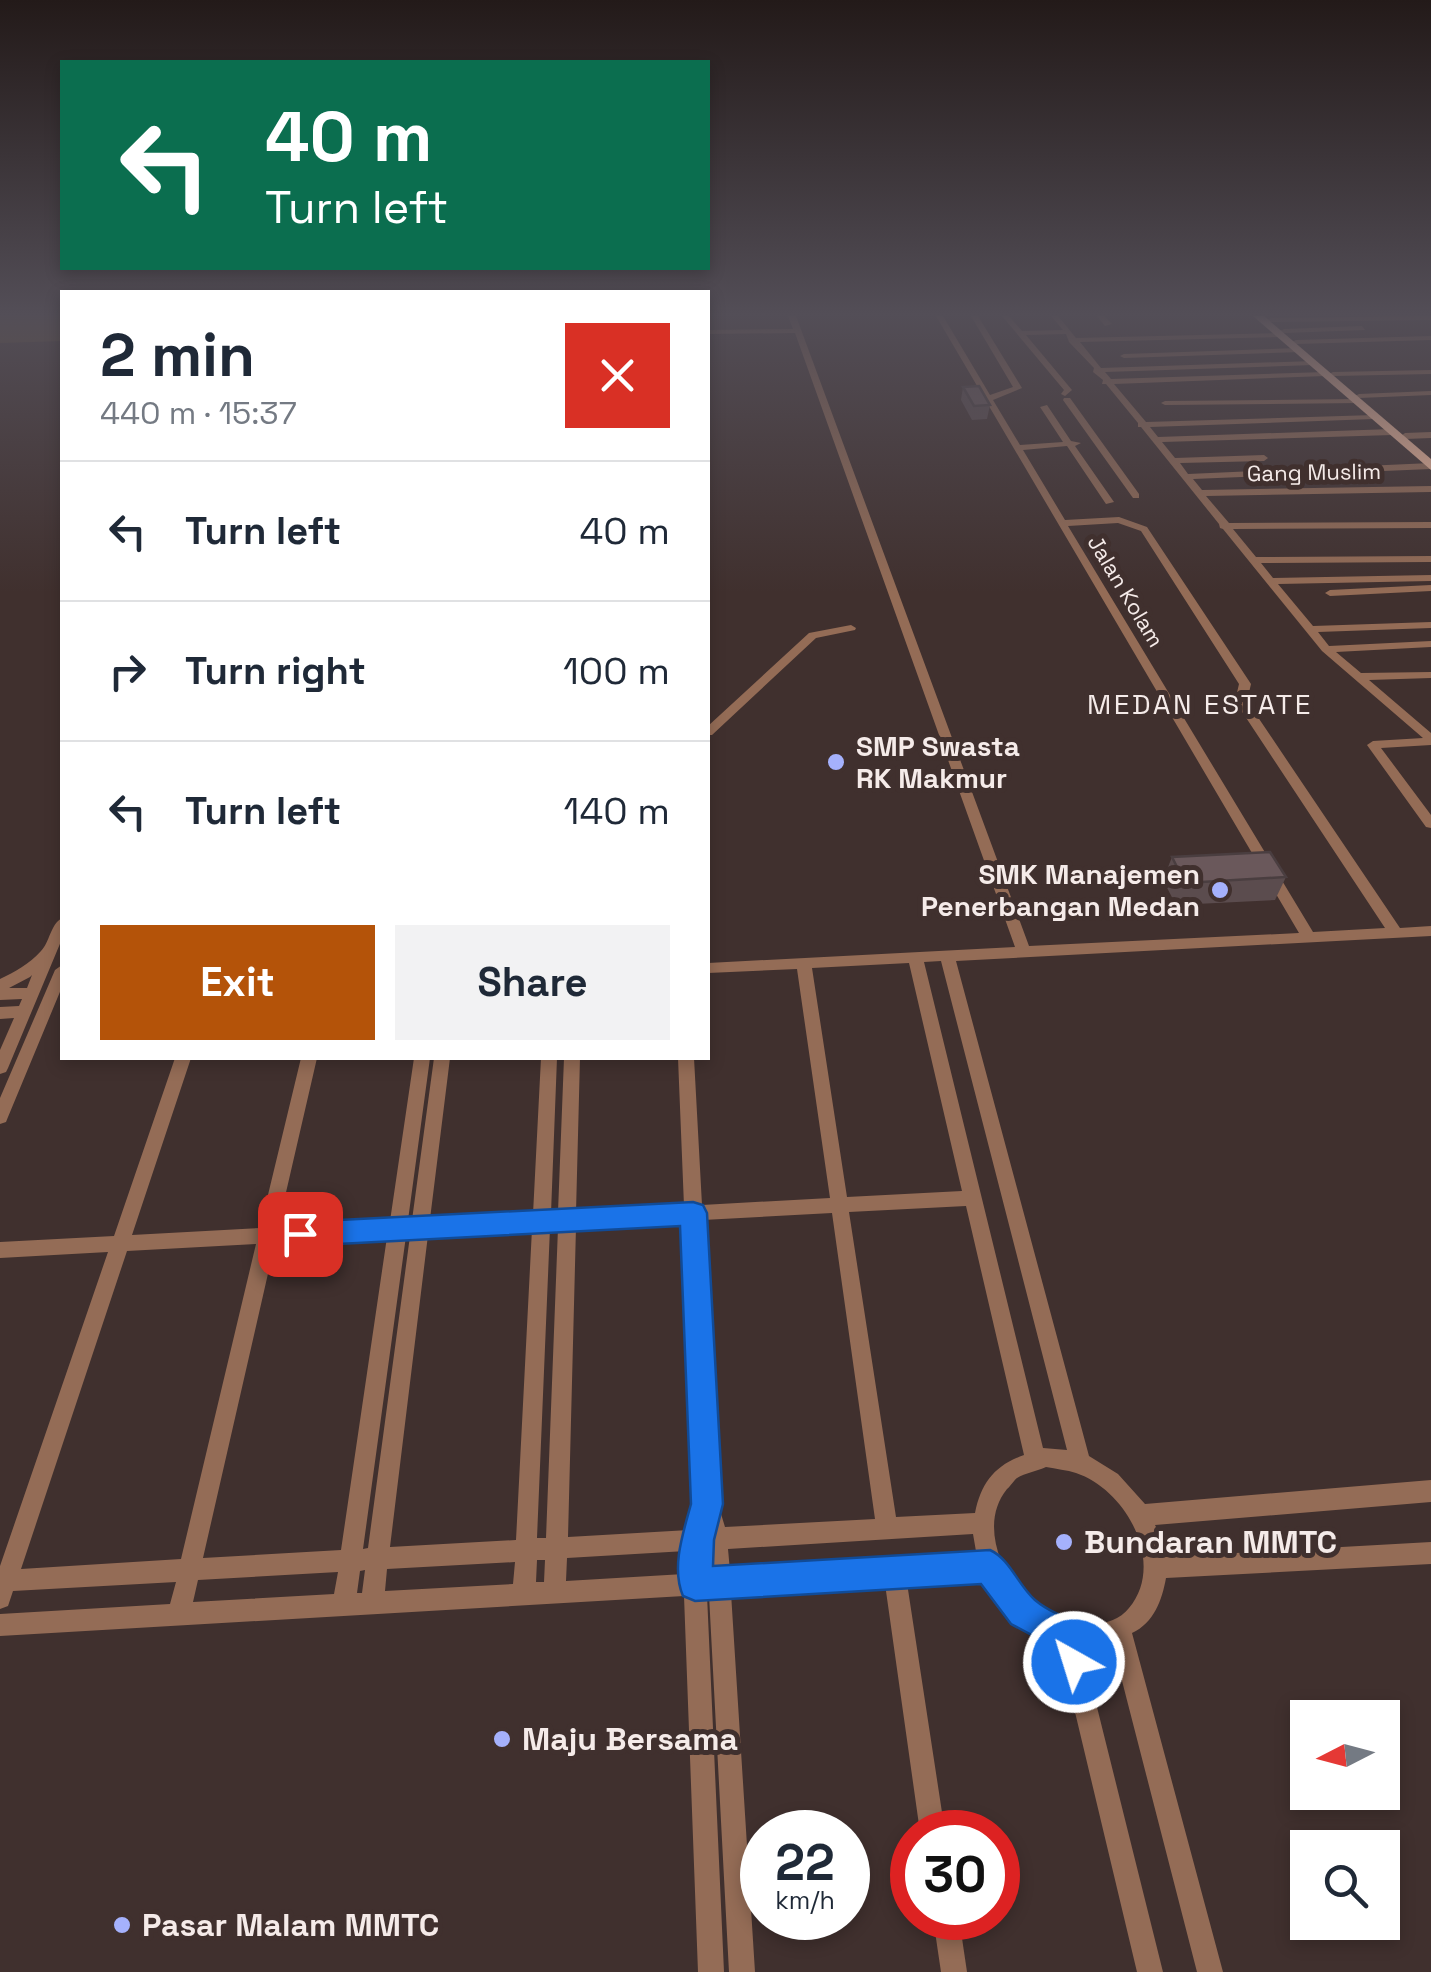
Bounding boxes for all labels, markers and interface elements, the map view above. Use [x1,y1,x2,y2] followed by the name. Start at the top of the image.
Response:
[265,92,432,181] text: 40 m
[100,100,230,230] icon: left
[265,179,448,236] text: Turn left
[100,317,255,394] text: 2 min
[565,323,670,428] button: close
[100,393,297,433] text: 440 m · 15:37
[1247,457,1381,487] street label: Gang Muslim
[100,504,155,559] icon: left
[185,507,341,555] text: Turn left
[579,507,670,555] text: 40 m
[1082,530,1170,652] street label: Jalan Kolam
[100,644,155,699] icon: right
[185,647,366,695] text: Turn right
[563,647,670,695] text: 100 m
[1087,686,1313,722] district label: MEDAN ESTATE
[856,728,1020,796] place label: SMP Swasta RK Makmur
[825,751,847,773] marker: SMP Swasta RK Makmur
[100,784,155,839] icon: left
[185,787,341,835] text: Turn left
[564,787,670,835] text: 140 m
[921,856,1200,924] place label: SMK Manajemen Penerbangan Medan
[1209,879,1231,901] marker: SMK Manajemen Penerbangan Medan
[100,925,375,1040] button: Exit
[395,925,670,1040] button: Share
[258,1192,343,1277] pin
[273,1207,328,1262] icon: arrive
[1084,1522,1337,1562] place label: Bundaran MMTC
[1053,1531,1075,1553] marker: Bundaran MMTC
[1022,1610,1126,1714] position arrow
[1290,1700,1400,1810] north arrow
[1290,1700,1400,1940] map controls
[522,1719,738,1759] place label: Maju Bersama
[491,1728,513,1750] marker: Maju Bersama
[890,1810,1020,1940] speed limit sign: 30
[1290,1830,1400,1940] button: search
[775,1831,835,1895] text: 22
[775,1884,835,1916] text: km/h
[142,1905,439,1945] place label: Pasar Malam MMTC
[111,1914,133,1936] marker: Pasar Malam MMTC

